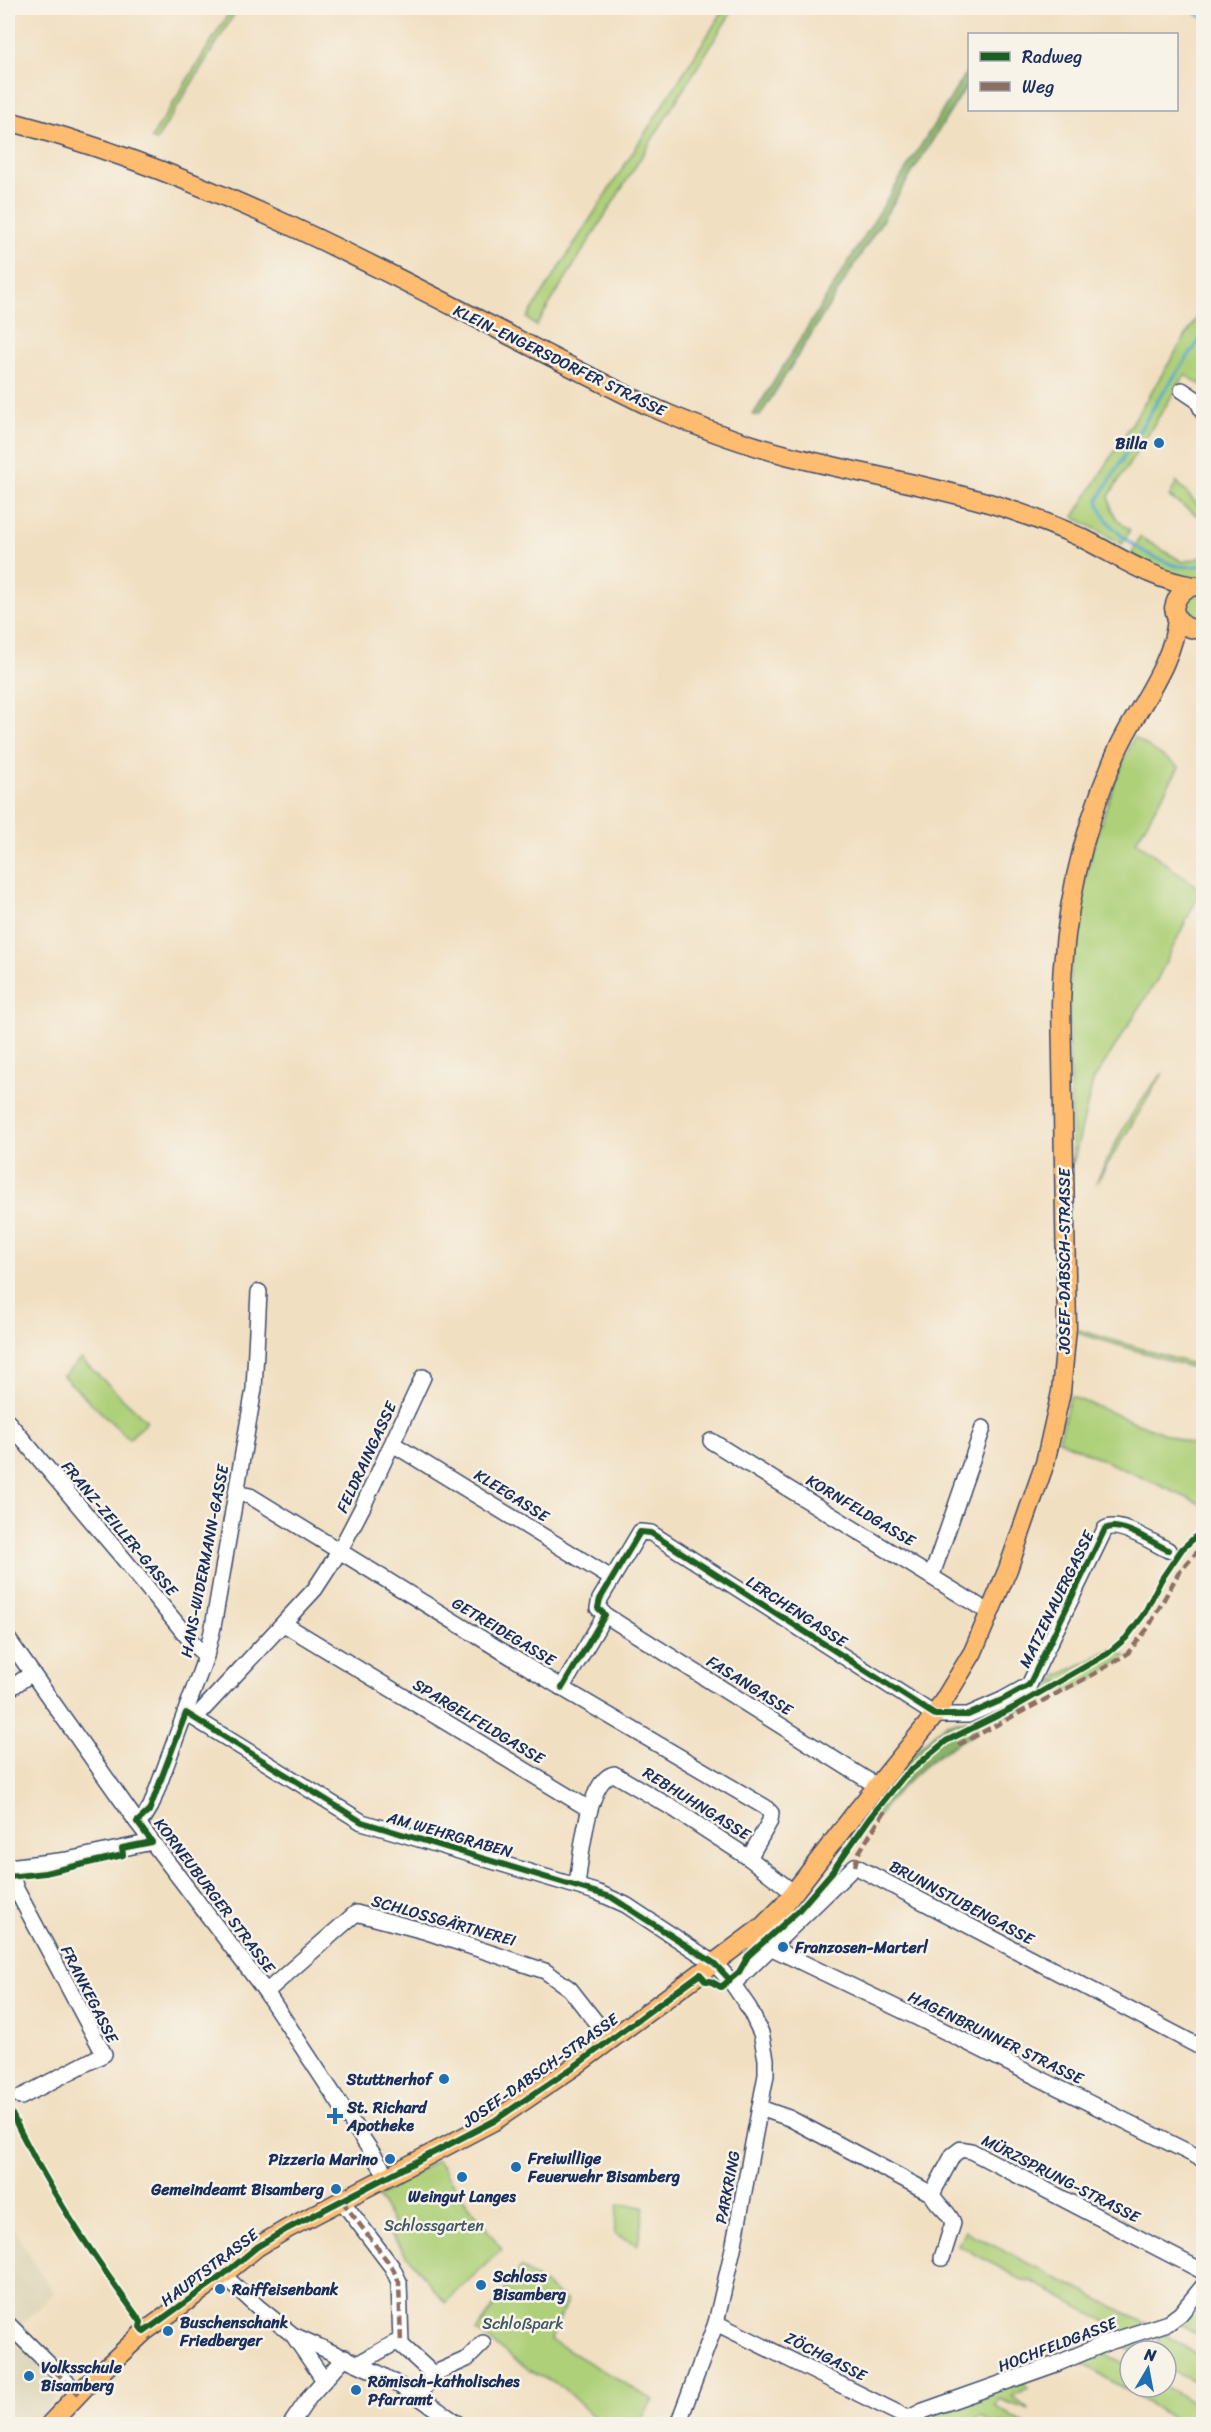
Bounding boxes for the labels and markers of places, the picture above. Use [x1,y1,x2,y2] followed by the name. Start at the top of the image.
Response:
[1115,429,1148,458] place label: Billa
[1152,436,1166,450] marker: Billa
[794,1933,929,1962] place label: Franzosen-Marterl
[776,1940,790,1954] marker: Franzosen-Marterl
[346,2065,434,2094] place label: Stuttnerhof
[437,2072,451,2086] marker: Stuttnerhof
[346,2093,428,2140] place label: St. Richard Apotheke
[328,2109,342,2123] marker: St. Richard Apotheke
[527,2144,680,2191] place label: Freiwillige Feuerwehr Bisamberg
[268,2145,379,2174] place label: Pizzeria Marino
[383,2152,397,2166] marker: Pizzeria Marino
[509,2160,523,2174] marker: Freiwillige Feuerwehr Bisamberg
[455,2170,469,2184] marker: Weingut Langes
[150,2175,325,2204] place label: Gemeindeamt Bisamberg
[329,2182,343,2196] marker: Gemeindeamt Bisamberg
[408,2182,516,2211] place label: Weingut Langes
[492,2262,567,2309] place label: Schloss Bisamberg
[231,2275,339,2304] place label: Raiffeisenbank
[474,2278,488,2292] marker: Schloss Bisamberg
[213,2282,227,2296] marker: Raiffeisenbank
[179,2308,289,2355] place label: Buschenschank Friedberger
[161,2324,175,2338] marker: Buschenschank Friedberger
[41,2353,123,2400] place label: Volksschule Bisamberg
[367,2367,520,2414] place label: Römisch-katholisches Pfarramt
[22,2369,36,2383] marker: Volksschule Bisamberg
[349,2383,363,2397] marker: Römisch-katholisches Pfarramt

